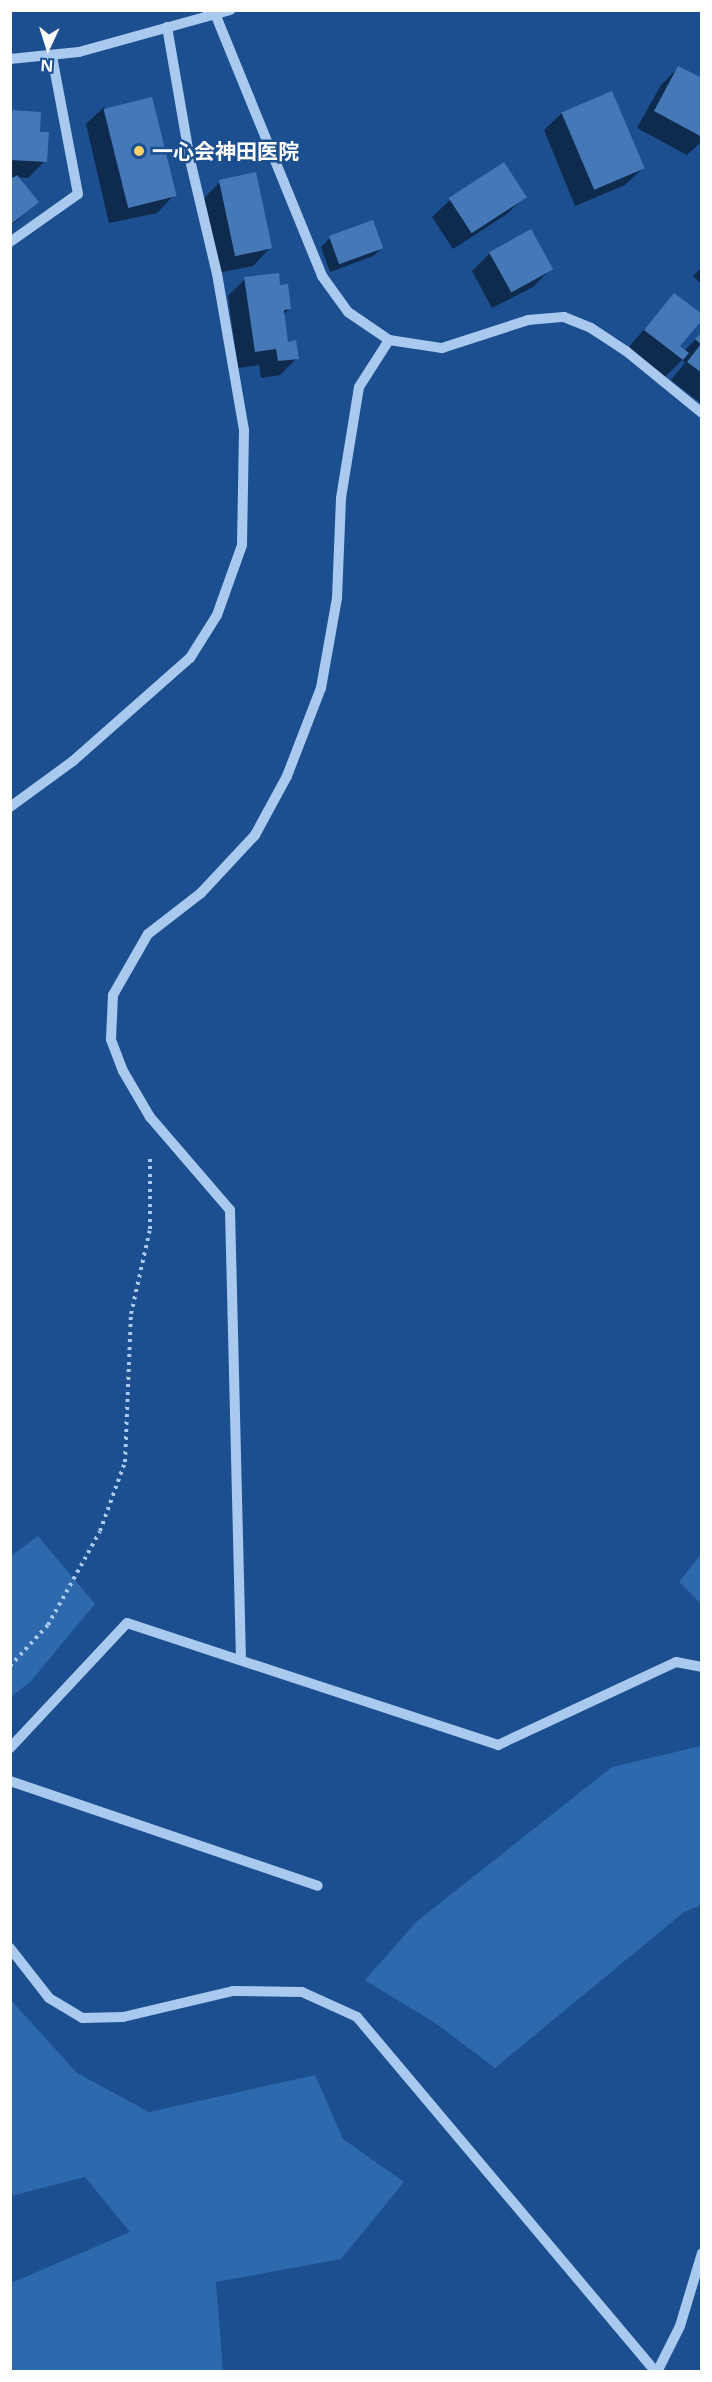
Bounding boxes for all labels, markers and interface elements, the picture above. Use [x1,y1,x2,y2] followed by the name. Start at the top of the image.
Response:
[18,18,78,78] north arrow
[39,55,54,77] text: N
[152,138,299,164] place label: 一心会神田医院
[130,142,148,160] marker: 一心会神田医院

